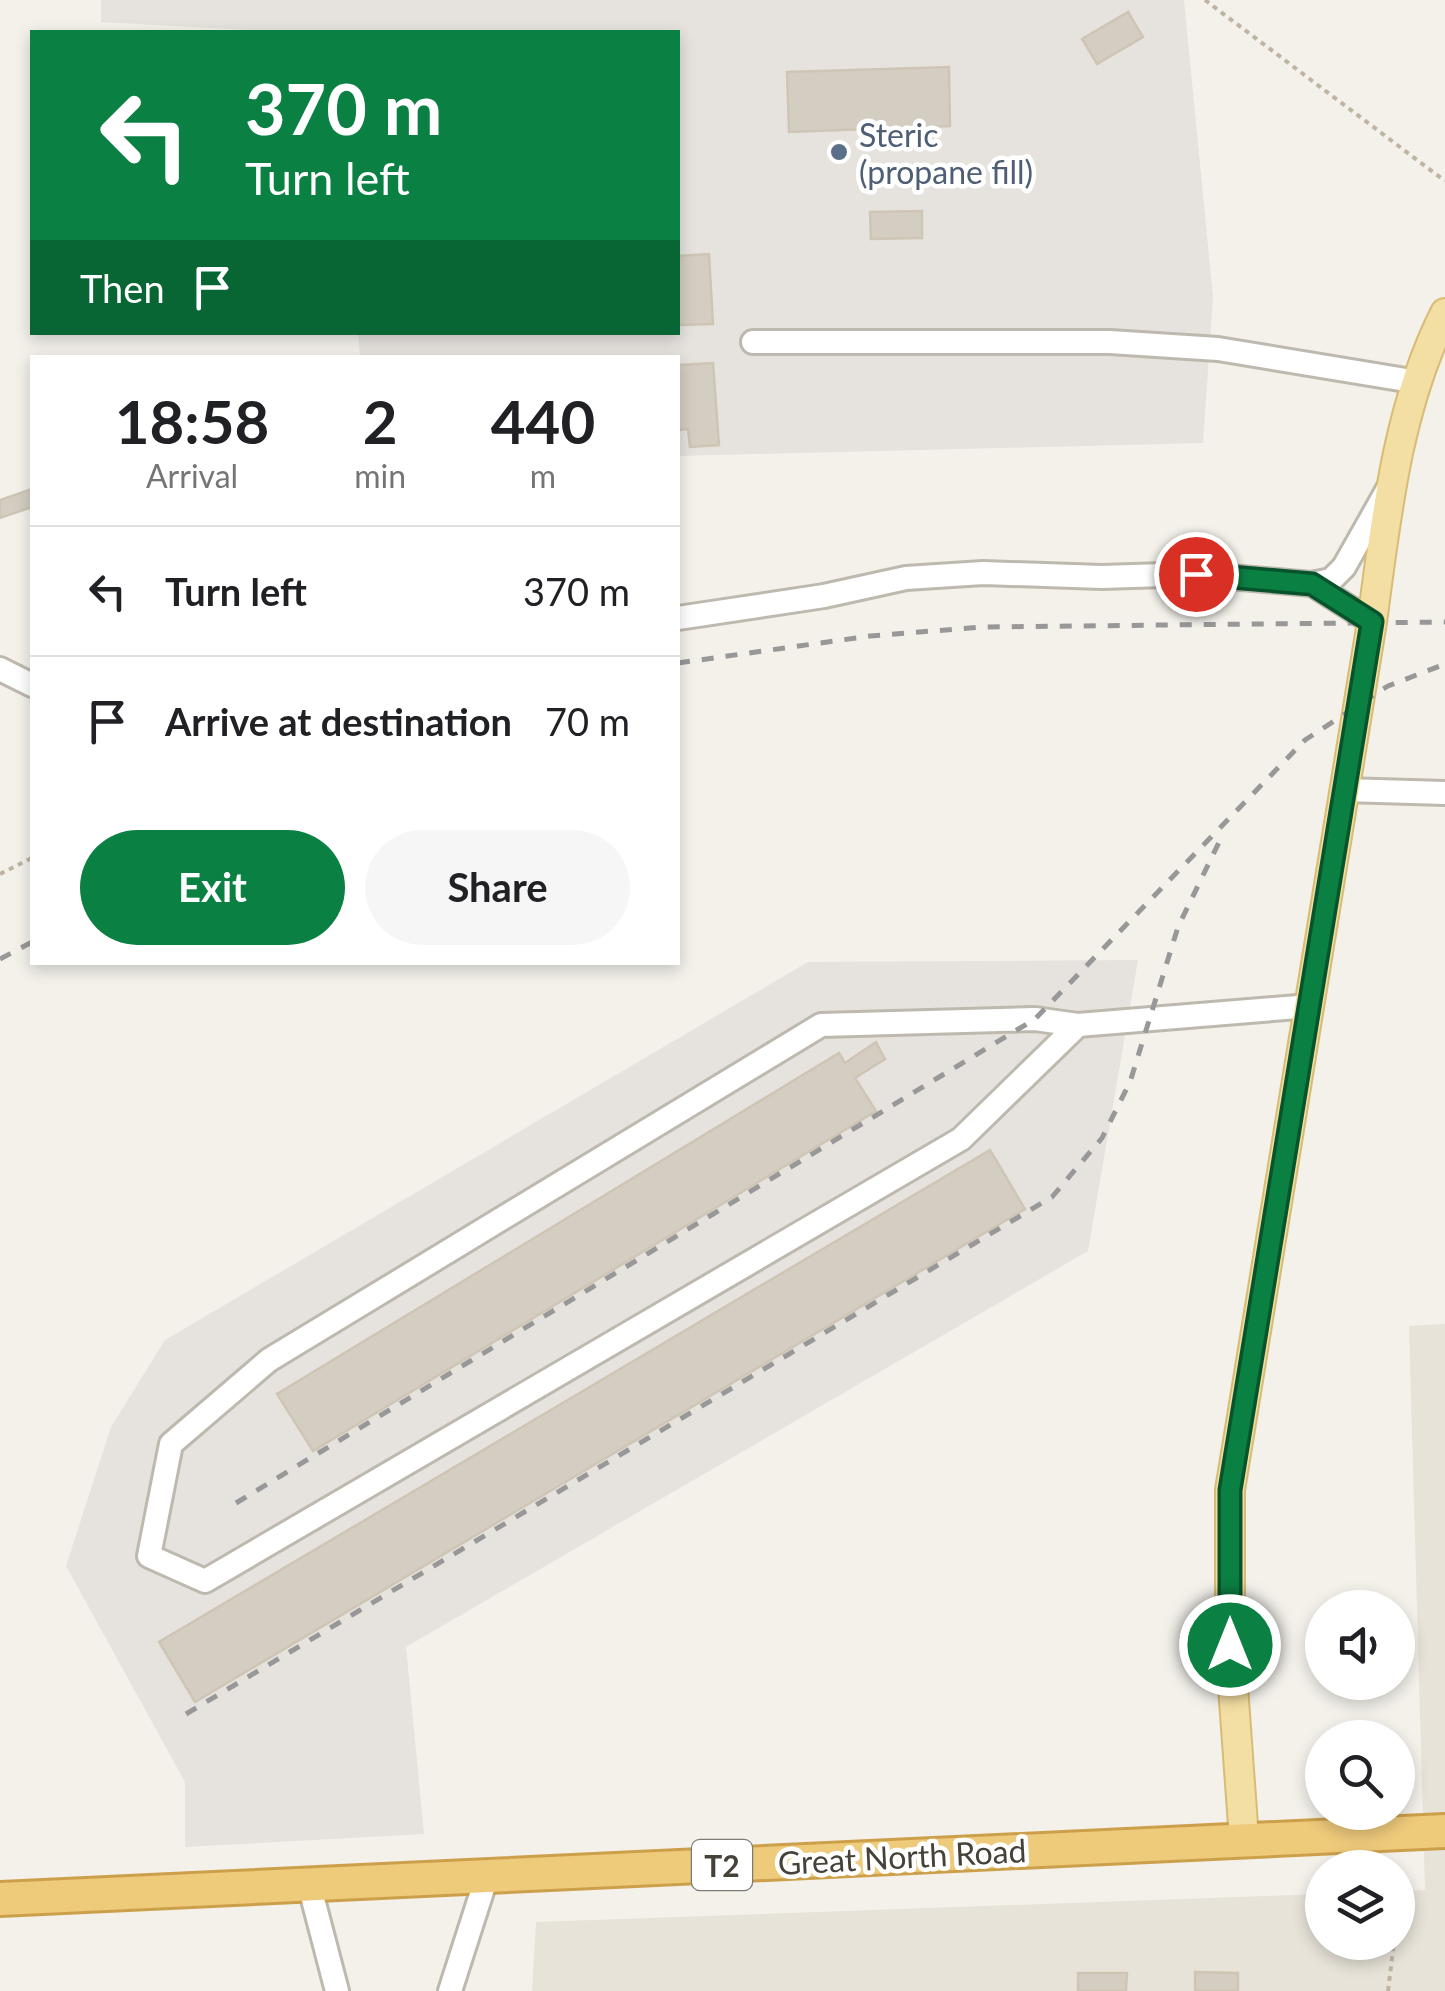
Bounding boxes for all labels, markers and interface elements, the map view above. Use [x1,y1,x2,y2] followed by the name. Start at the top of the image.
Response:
[245,66,442,150] text: 370 m
[80,70,210,200] icon: left
[859,115,1033,191] place label: Steric (propane fill)
[828,141,850,163] marker: Steric (propane fill)
[245,151,410,205] text: Turn left
[185,260,240,315] icon: arrive
[80,265,165,311] text: Then
[115,385,269,457] text: 18:58
[363,385,398,457] text: 2
[491,385,595,457] text: 440
[146,456,238,495] text: Arrival
[354,456,406,495] text: min
[530,456,556,495] text: m
[1154,532,1239,617] pin
[1169,547,1224,602] icon: arrive
[80,564,135,619] icon: left
[165,568,307,614] text: Turn left
[523,568,630,614] text: 370 m
[80,694,135,749] icon: arrive
[165,698,512,744] text: Arrive at destination
[545,698,630,744] text: 70 m
[80,830,345,945] button: Exit
[365,830,630,945] button: Share
[1305,1590,1415,1960] map controls
[1305,1590,1415,1700] button: sound
[1178,1593,1282,1697] position arrow
[1305,1720,1415,1830] button: search
[777,1830,1027,1882] street label: Great North Road
[692,1840,752,1890] road number: T2
[1305,1850,1415,1960] button: layers

